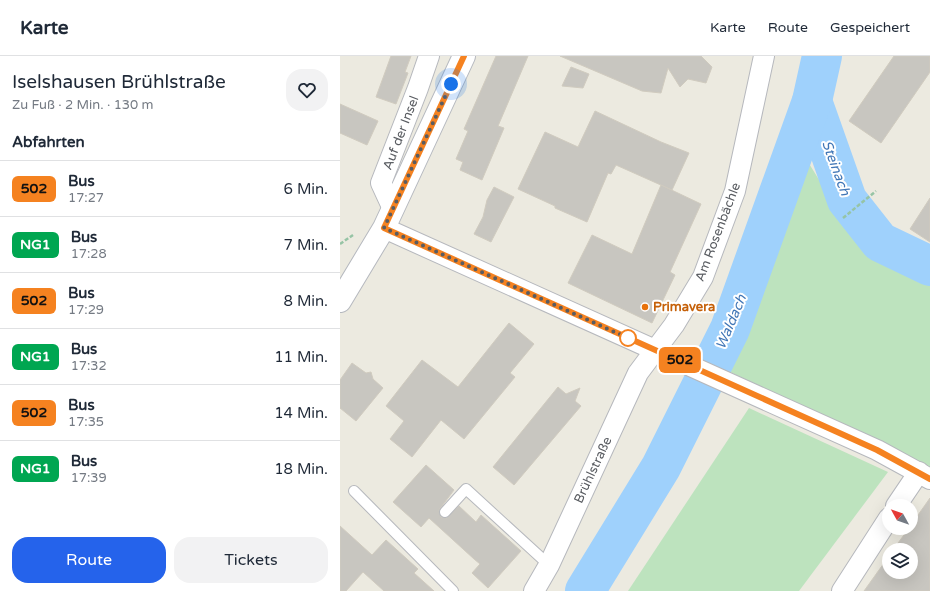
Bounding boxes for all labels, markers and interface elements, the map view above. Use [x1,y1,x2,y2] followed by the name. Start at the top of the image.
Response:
[20,17,69,39] text: Karte
[710,19,746,36] text: Karte
[768,19,808,36] text: Route
[830,19,910,36] text: Gespeichert
[286,69,328,111] button: heart
[12,71,226,93] text: Iselshausen Brühlstraße
[441,74,461,94] your location
[380,94,422,172] street label: Auf der Insel
[12,97,153,113] text: Zu Fuß · 2 Min. · 130 m
[12,133,85,151] text: Abfahrten
[818,138,854,198] water label: Steinach
[68,172,95,190] text: Bus
[21,180,47,197] text: 502
[284,180,328,198] text: 6 Min.
[692,180,744,284] street label: Am Rosenbächle
[68,190,104,206] text: 17:27
[71,228,97,246] text: Bus
[20,236,51,253] text: NG1
[284,236,328,254] text: 7 Min.
[71,246,107,262] text: 17:28
[68,284,95,302] text: Bus
[21,292,47,309] text: 502
[284,292,328,310] text: 8 Min.
[712,292,750,352] water label: Waldach
[653,299,715,315] place label: Primavera
[68,302,104,318] text: 17:29
[640,302,650,312] marker: Primavera
[619,329,637,347] unlabelled marker
[71,340,97,358] text: Bus
[657,347,703,373] line badge: 502
[20,348,51,365] text: NG1
[274,348,328,366] text: 11 Min.
[667,351,693,368] text: 502
[71,358,107,374] text: 17:32
[68,396,95,414] text: Bus
[21,404,47,421] text: 502
[274,404,328,422] text: 14 Min.
[68,414,104,430] text: 17:35
[571,434,615,506] street label: Brühlstraße
[71,452,97,470] text: Bus
[20,460,51,477] text: NG1
[274,460,328,478] text: 18 Min.
[71,470,107,486] text: 17:39
[882,499,918,535] north arrow
[882,499,918,579] map controls
[12,537,166,583] button: Route
[174,537,328,583] button: Tickets
[882,543,918,579] button: layers

